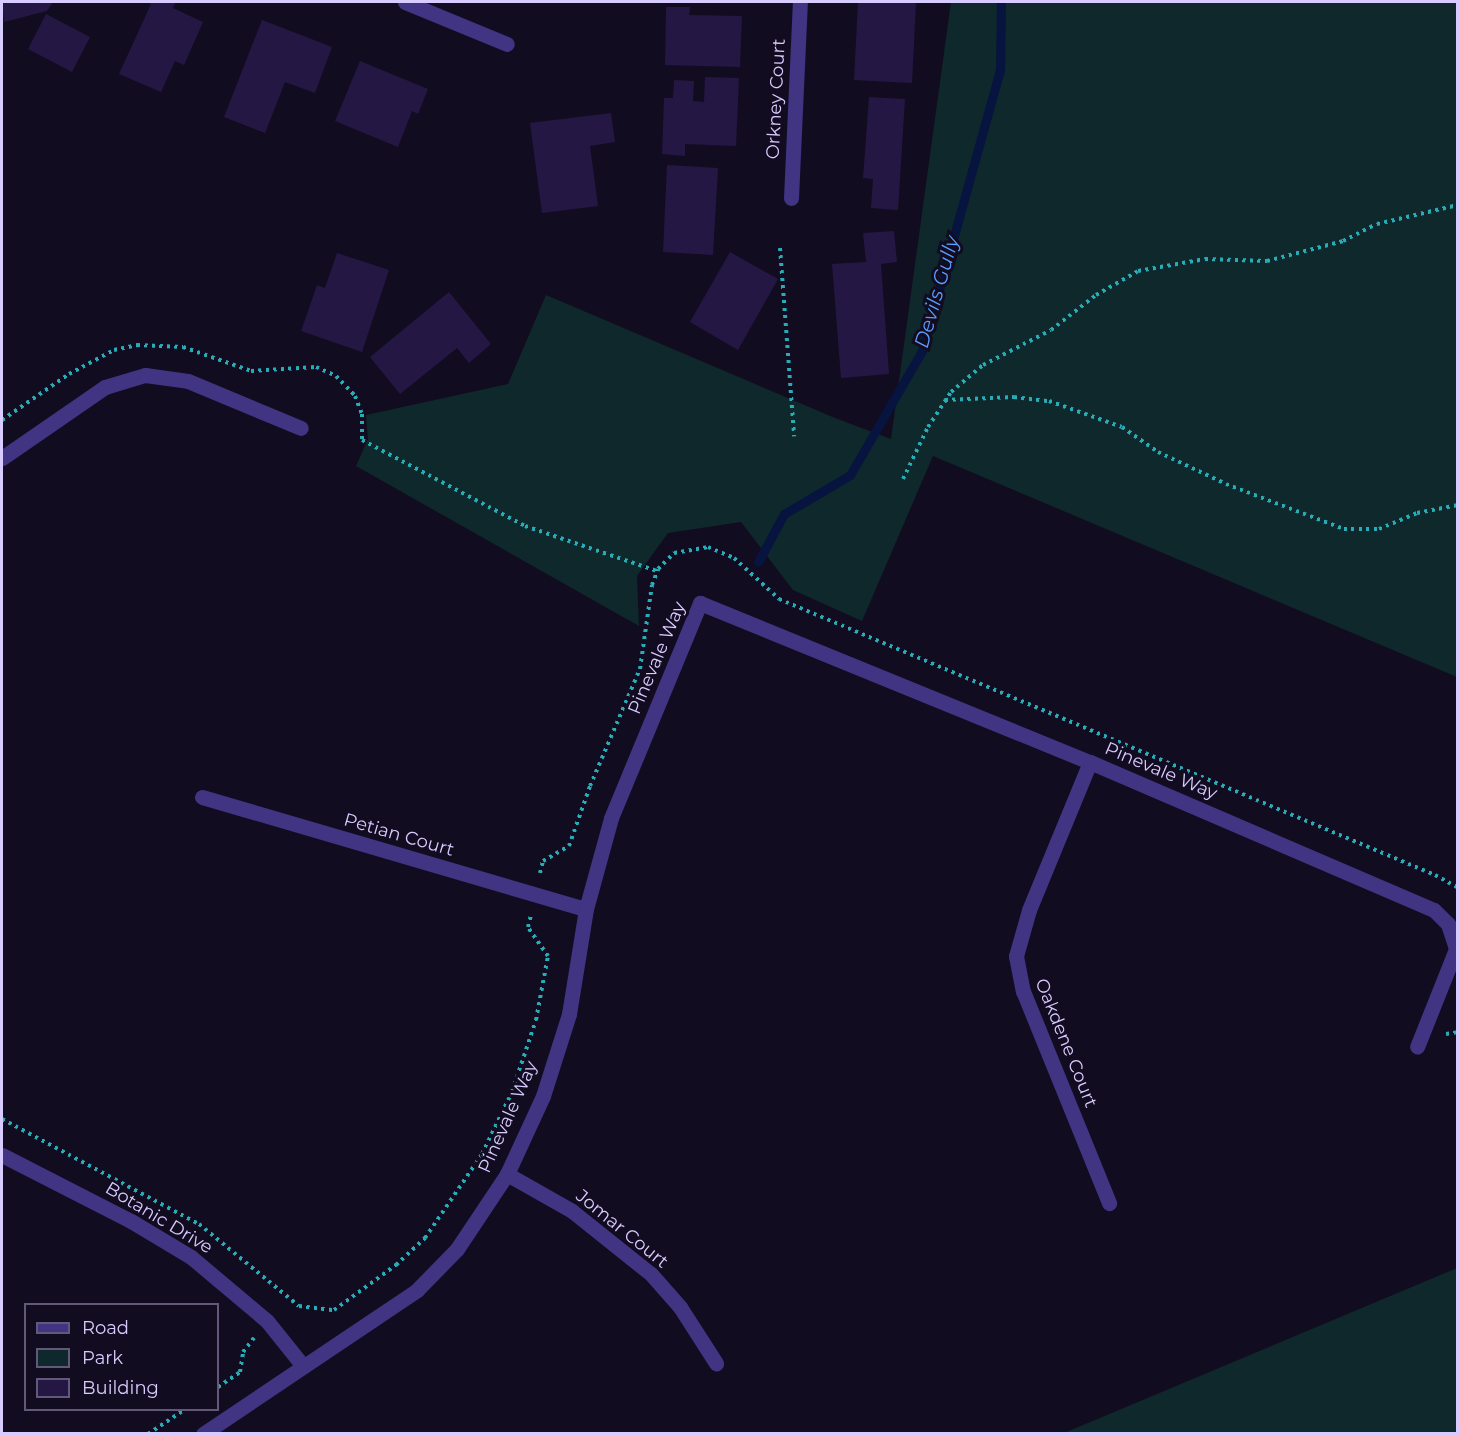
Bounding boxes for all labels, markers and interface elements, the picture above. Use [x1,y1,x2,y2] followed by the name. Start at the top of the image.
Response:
[762,38,790,160] street label: Orkney Court
[910,233,964,351] water label: Devils Gully
[624,598,690,718] street label: Pinevale Way
[1101,738,1221,804] street label: Pinevale Way
[341,809,457,861] street label: Petian Court
[1030,975,1102,1111] street label: Oakdene Court
[474,1058,542,1176] street label: Pinevale Way
[101,1177,217,1259] street label: Botanic Drive
[571,1185,673,1273] street label: Jomar Court
[24,1303,219,1411] legend
[82,1317,129,1339] text: Road
[82,1347,123,1369] text: Park
[82,1377,159,1399] text: Building

